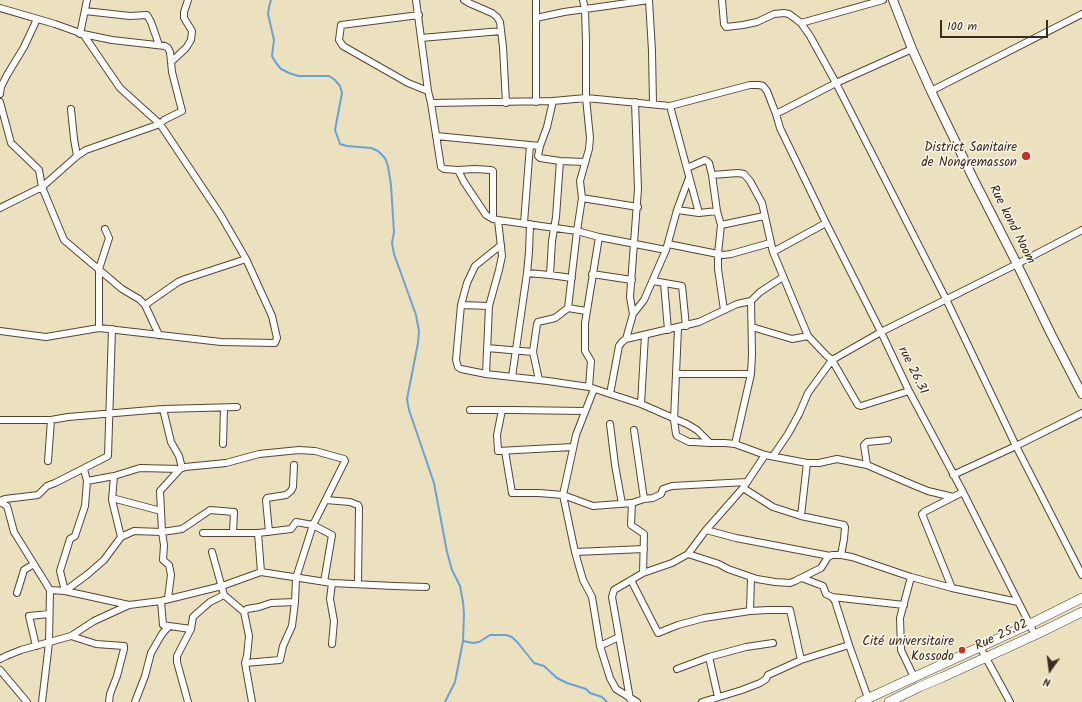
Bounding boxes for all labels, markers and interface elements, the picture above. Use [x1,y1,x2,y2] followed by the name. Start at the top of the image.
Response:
[942,12,1050,38] scale bar
[947,17,977,36] text: 100 m
[921,141,1017,172] place label: District Sanitaire de Nongremasson
[1020,150,1032,162] marker: District Sanitaire de Nongremasson
[984,183,1038,267] street label: Rue kond Noom
[894,345,930,397] street label: rue 26.31
[973,617,1031,655] street label: Rue 25.02
[862,635,954,666] place label: Cité universitaire Kossodo
[957,645,967,655] marker: Cité universitaire Kossodo
[1030,650,1070,690] north arrow
[1042,672,1053,691] text: N

